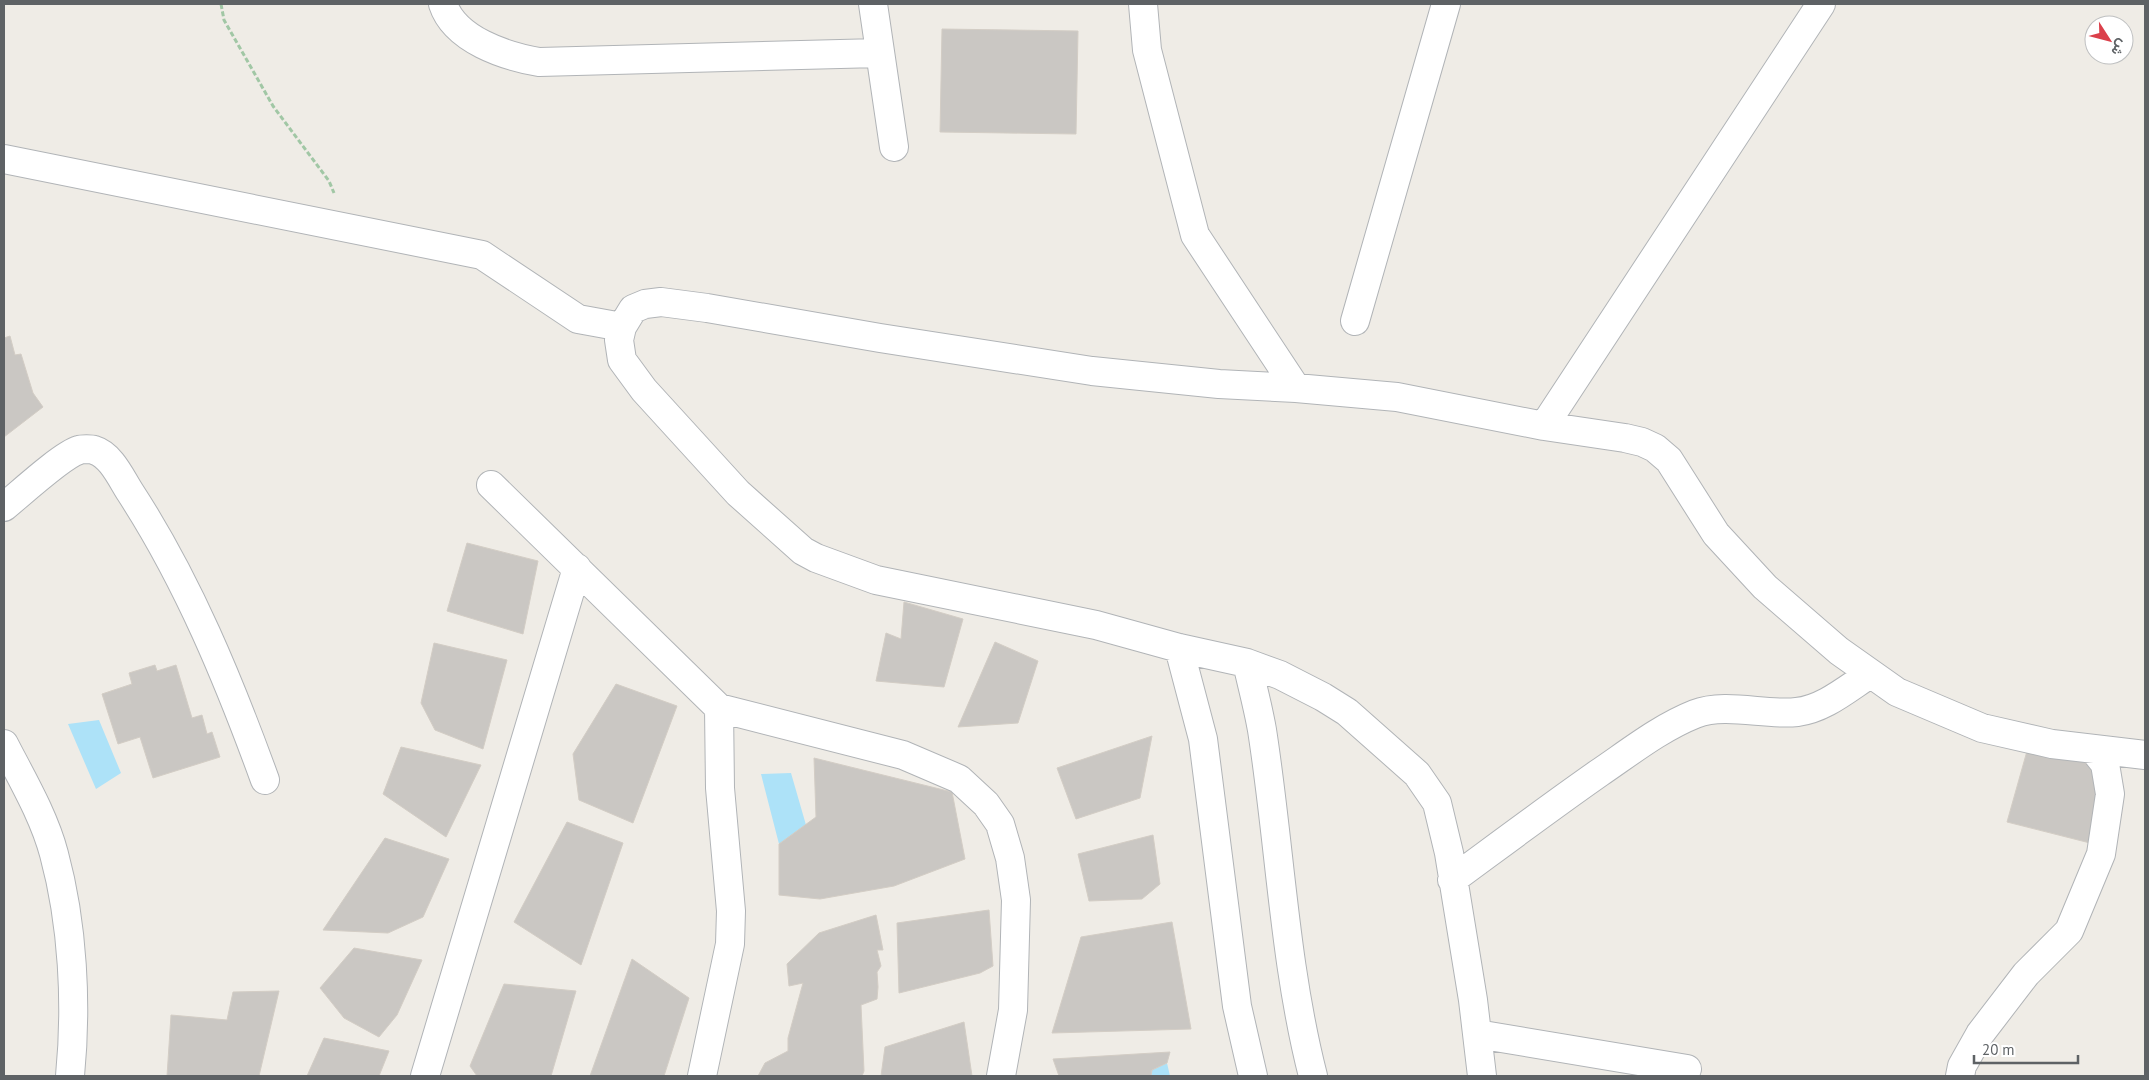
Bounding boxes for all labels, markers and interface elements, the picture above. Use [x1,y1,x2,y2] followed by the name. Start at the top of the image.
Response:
[2084,15,2134,65] north arrow
[2107,36,2132,60] text: ش
[1974,1032,2078,1064] scale bar
[1982,1040,2015,1059] text: 20 m

